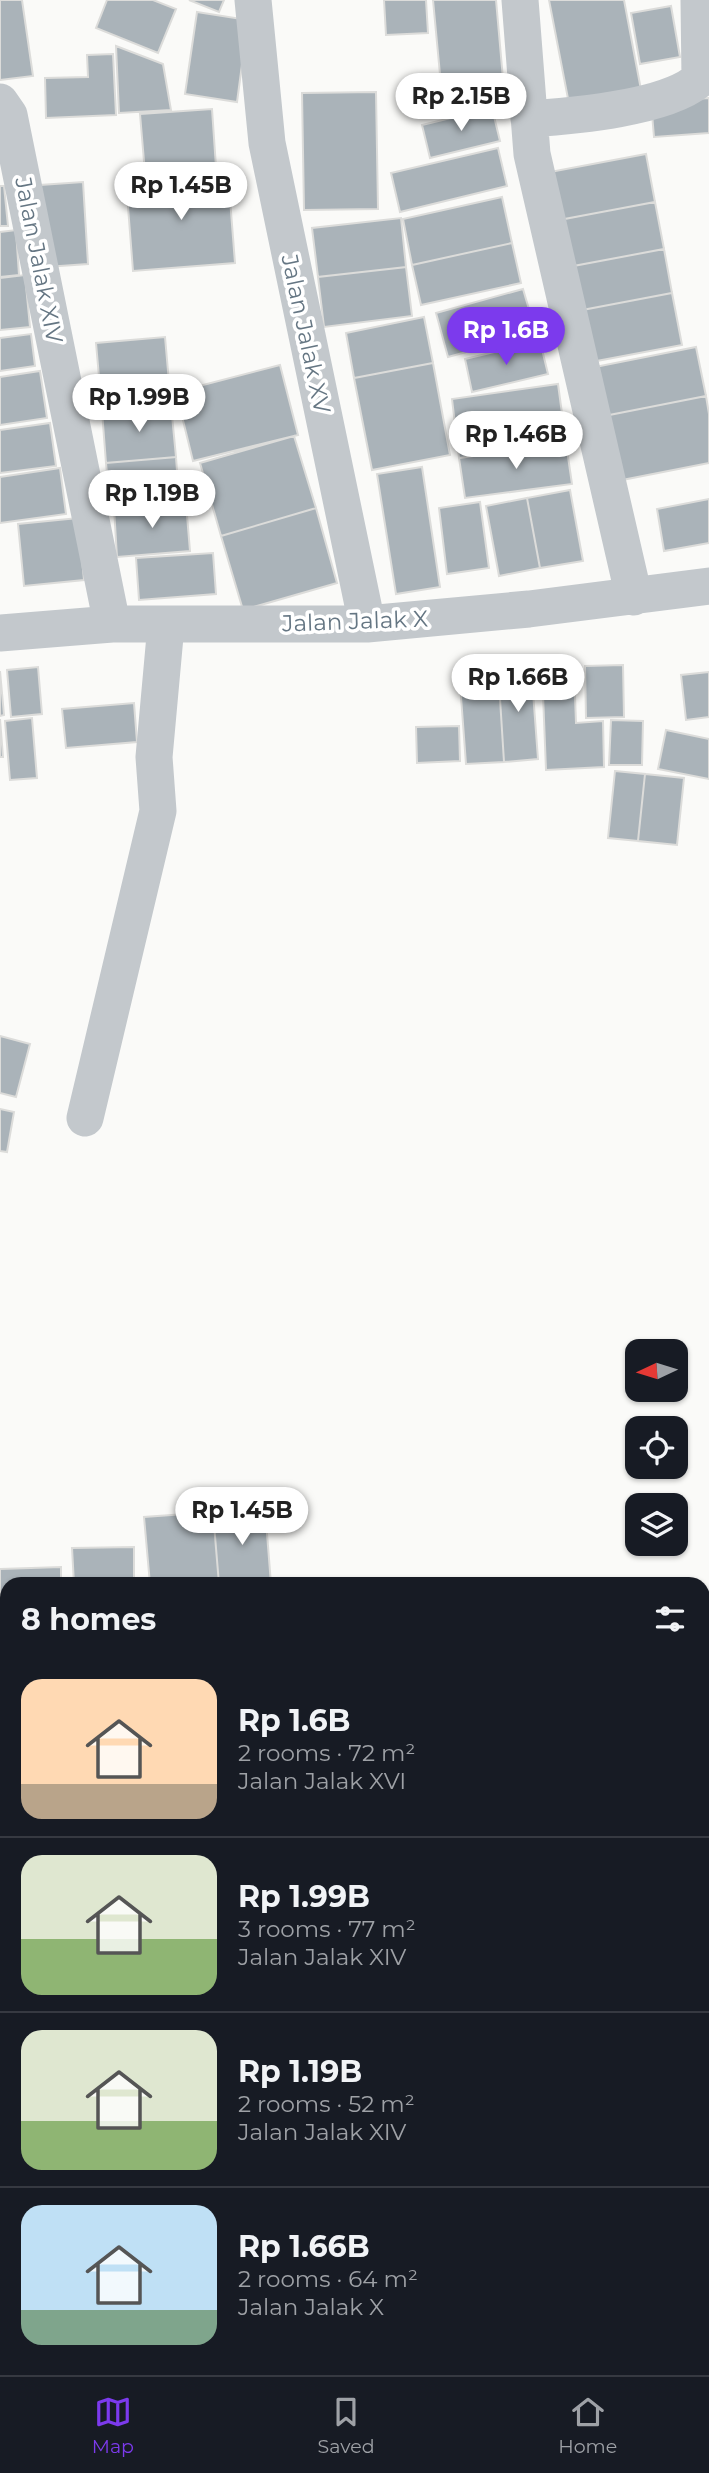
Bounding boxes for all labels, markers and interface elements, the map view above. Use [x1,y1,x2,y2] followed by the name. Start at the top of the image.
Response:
[389,74,533,133] pin: Rp 2.15B
[411,82,511,110] text: Rp 2.15B
[109,162,253,222] pin: Rp 1.45B
[130,171,232,199] text: Rp 1.45B
[9,174,69,346] street label: Jalan Jalak XIV
[275,251,337,417] street label: Jalan Jalak XV
[441,308,571,367] pin: Rp 1.6B
[463,316,549,344] text: Rp 1.6B
[67,374,211,434] pin: Rp 1.99B
[88,383,190,411] text: Rp 1.99B
[444,412,588,471] pin: Rp 1.46B
[465,420,567,448] text: Rp 1.46B
[80,470,224,530] pin: Rp 1.19B
[104,479,200,507] text: Rp 1.19B
[280,604,429,638] street label: Jalan Jalak X
[446,654,590,714] pin: Rp 1.66B
[468,663,568,691] text: Rp 1.66B
[625,1339,688,1402] north arrow
[625,1339,688,1556] map controls
[625,1416,688,1479] button: locate
[170,1488,314,1547] pin: Rp 1.45B
[625,1493,688,1556] button: layers
[191,1496,293,1524] text: Rp 1.45B
[651,1600,689,1638] icon: filters
[21,1601,156,1638] text: 8 homes
[238,1702,351,1739] text: Rp 1.6B
[77,1707,161,1791] icon: home
[238,1739,415,1767] text: 2 rooms · 72 m²
[238,1767,406,1795] text: Jalan Jalak XVI
[238,1878,370,1915] text: Rp 1.99B
[77,1883,161,1967] icon: home
[238,1915,416,1943] text: 3 rooms · 77 m²
[238,1943,406,1971] text: Jalan Jalak XIV
[238,2053,362,2090] text: Rp 1.19B
[77,2058,161,2142] icon: home
[238,2090,415,2118] text: 2 rooms · 52 m²
[238,2118,406,2146] text: Jalan Jalak XIV
[238,2228,370,2265] text: Rp 1.66B
[77,2233,161,2317] icon: home
[238,2265,418,2293] text: 2 rooms · 64 m²
[238,2293,384,2321] text: Jalan Jalak X
[92,2393,134,2458] tab: Map
[318,2393,375,2458] tab: Saved
[558,2393,617,2458] tab: Home

